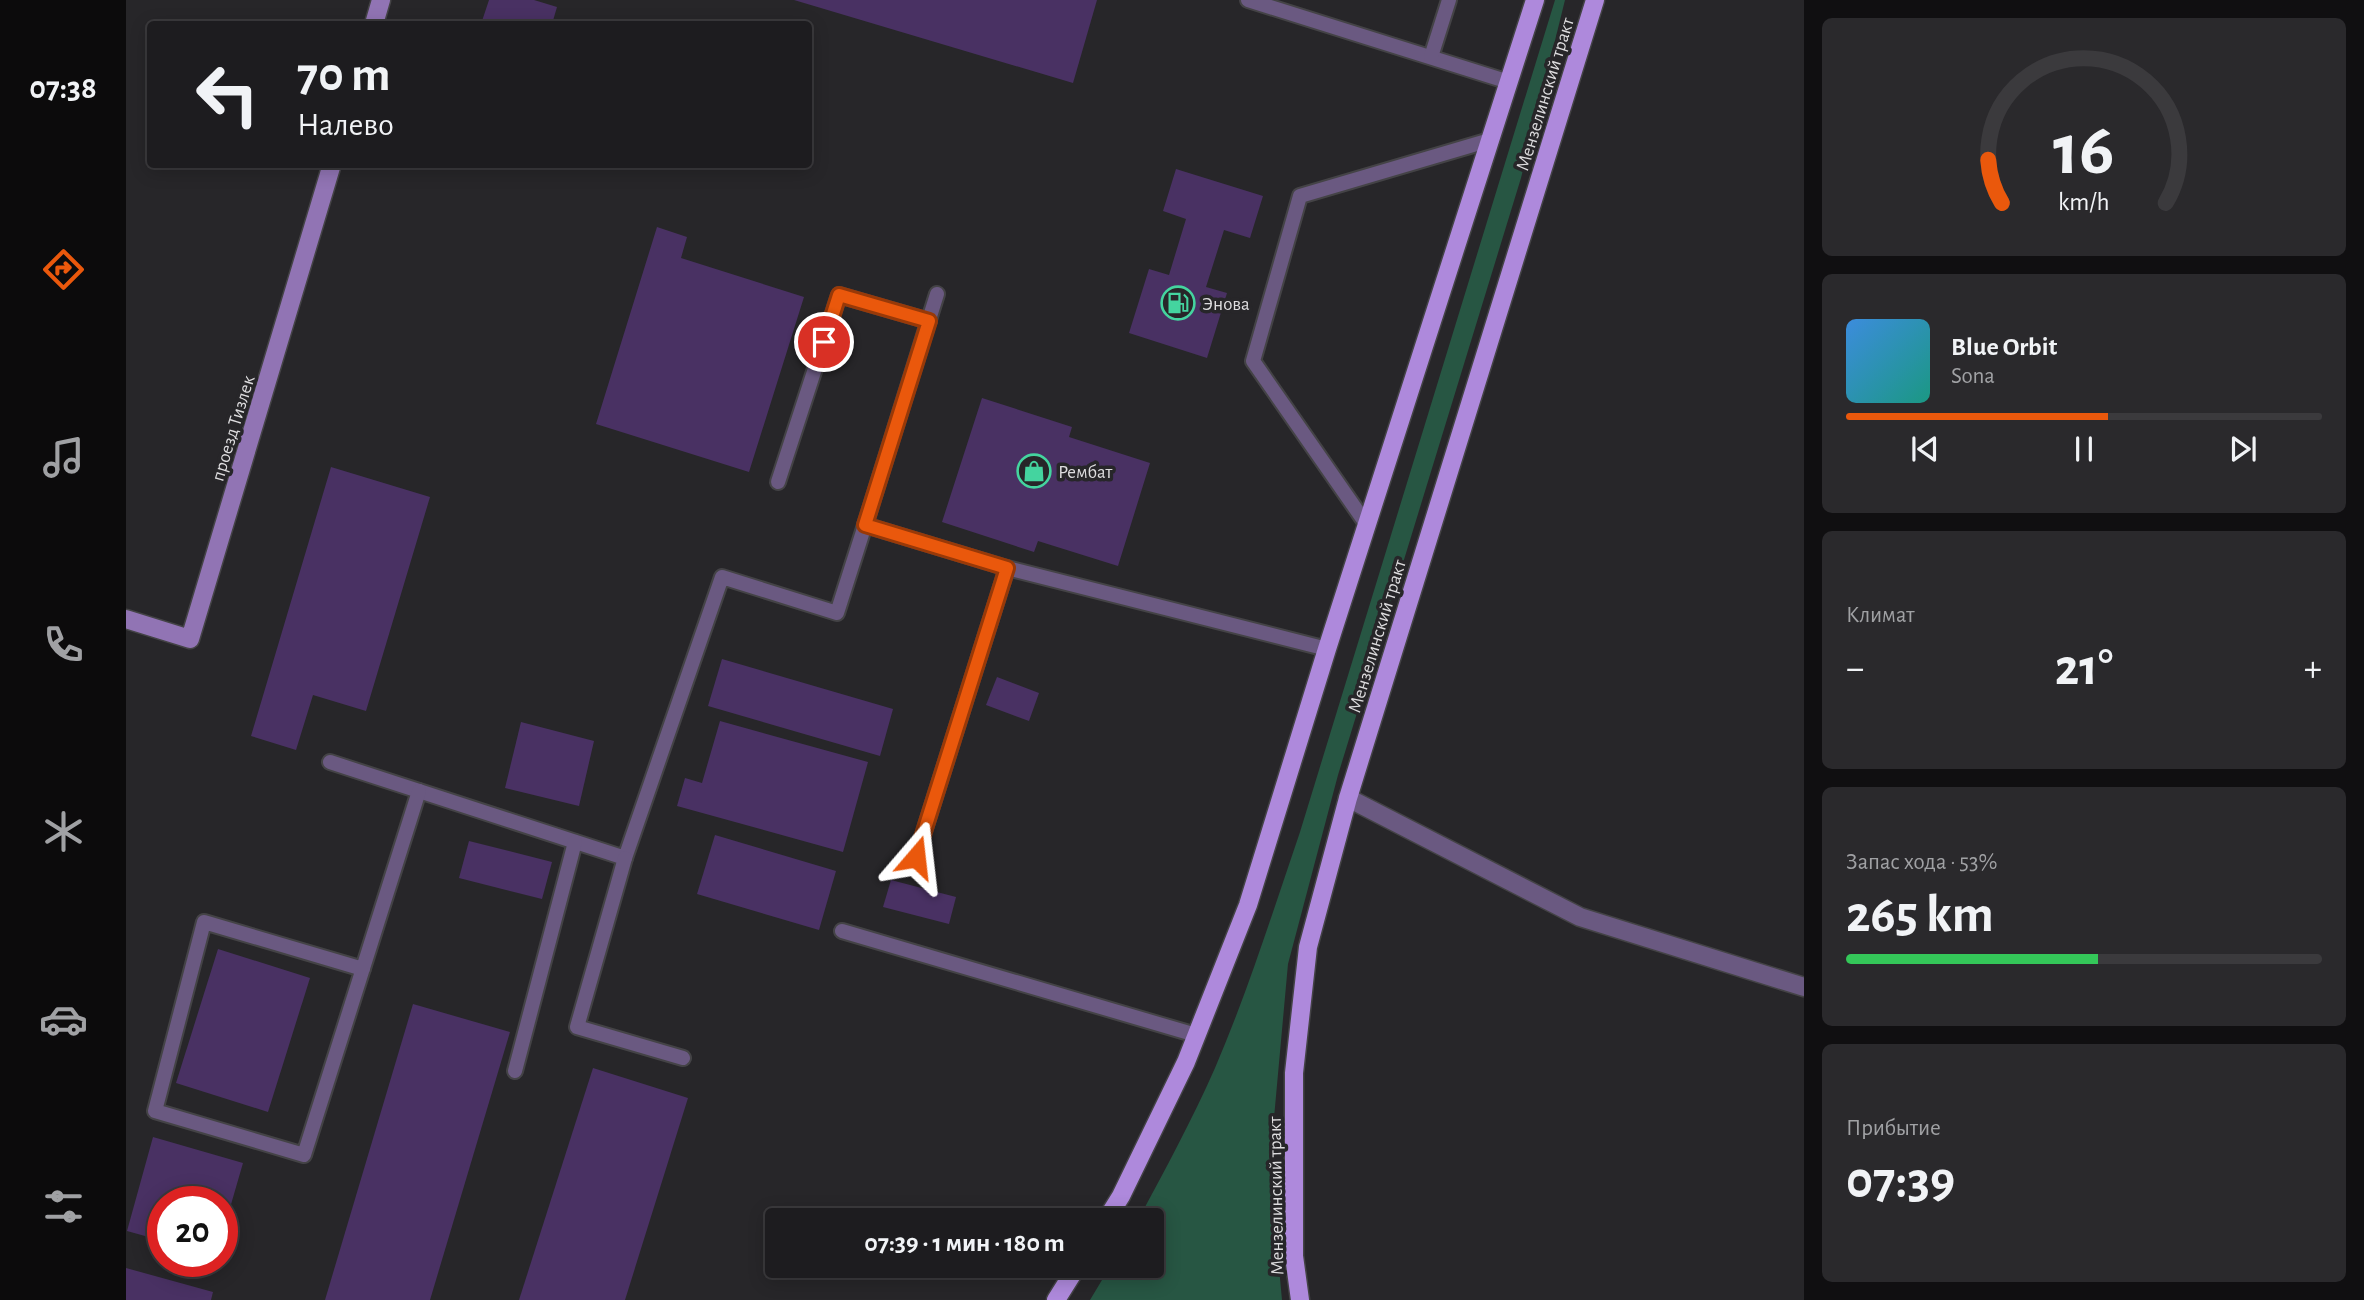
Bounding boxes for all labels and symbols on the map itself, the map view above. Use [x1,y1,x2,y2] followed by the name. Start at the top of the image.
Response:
[1513,16,1578,173] street label: Мензелинский тракт
[1159,284,1197,322] fuel station icon: Энова
[1202,295,1250,314] place label: Энова
[794,312,854,372] pin
[208,373,259,484] street label: проезд Тизлек
[1015,452,1053,490] shop icon: Рембат
[1058,463,1112,482] place label: Рембат
[1345,558,1410,715] street label: Мензелинский тракт
[879,820,953,894] position arrow
[1266,1116,1287,1276] street label: Мензелинский тракт
[147,1186,238,1277] speed limit sign: 20

